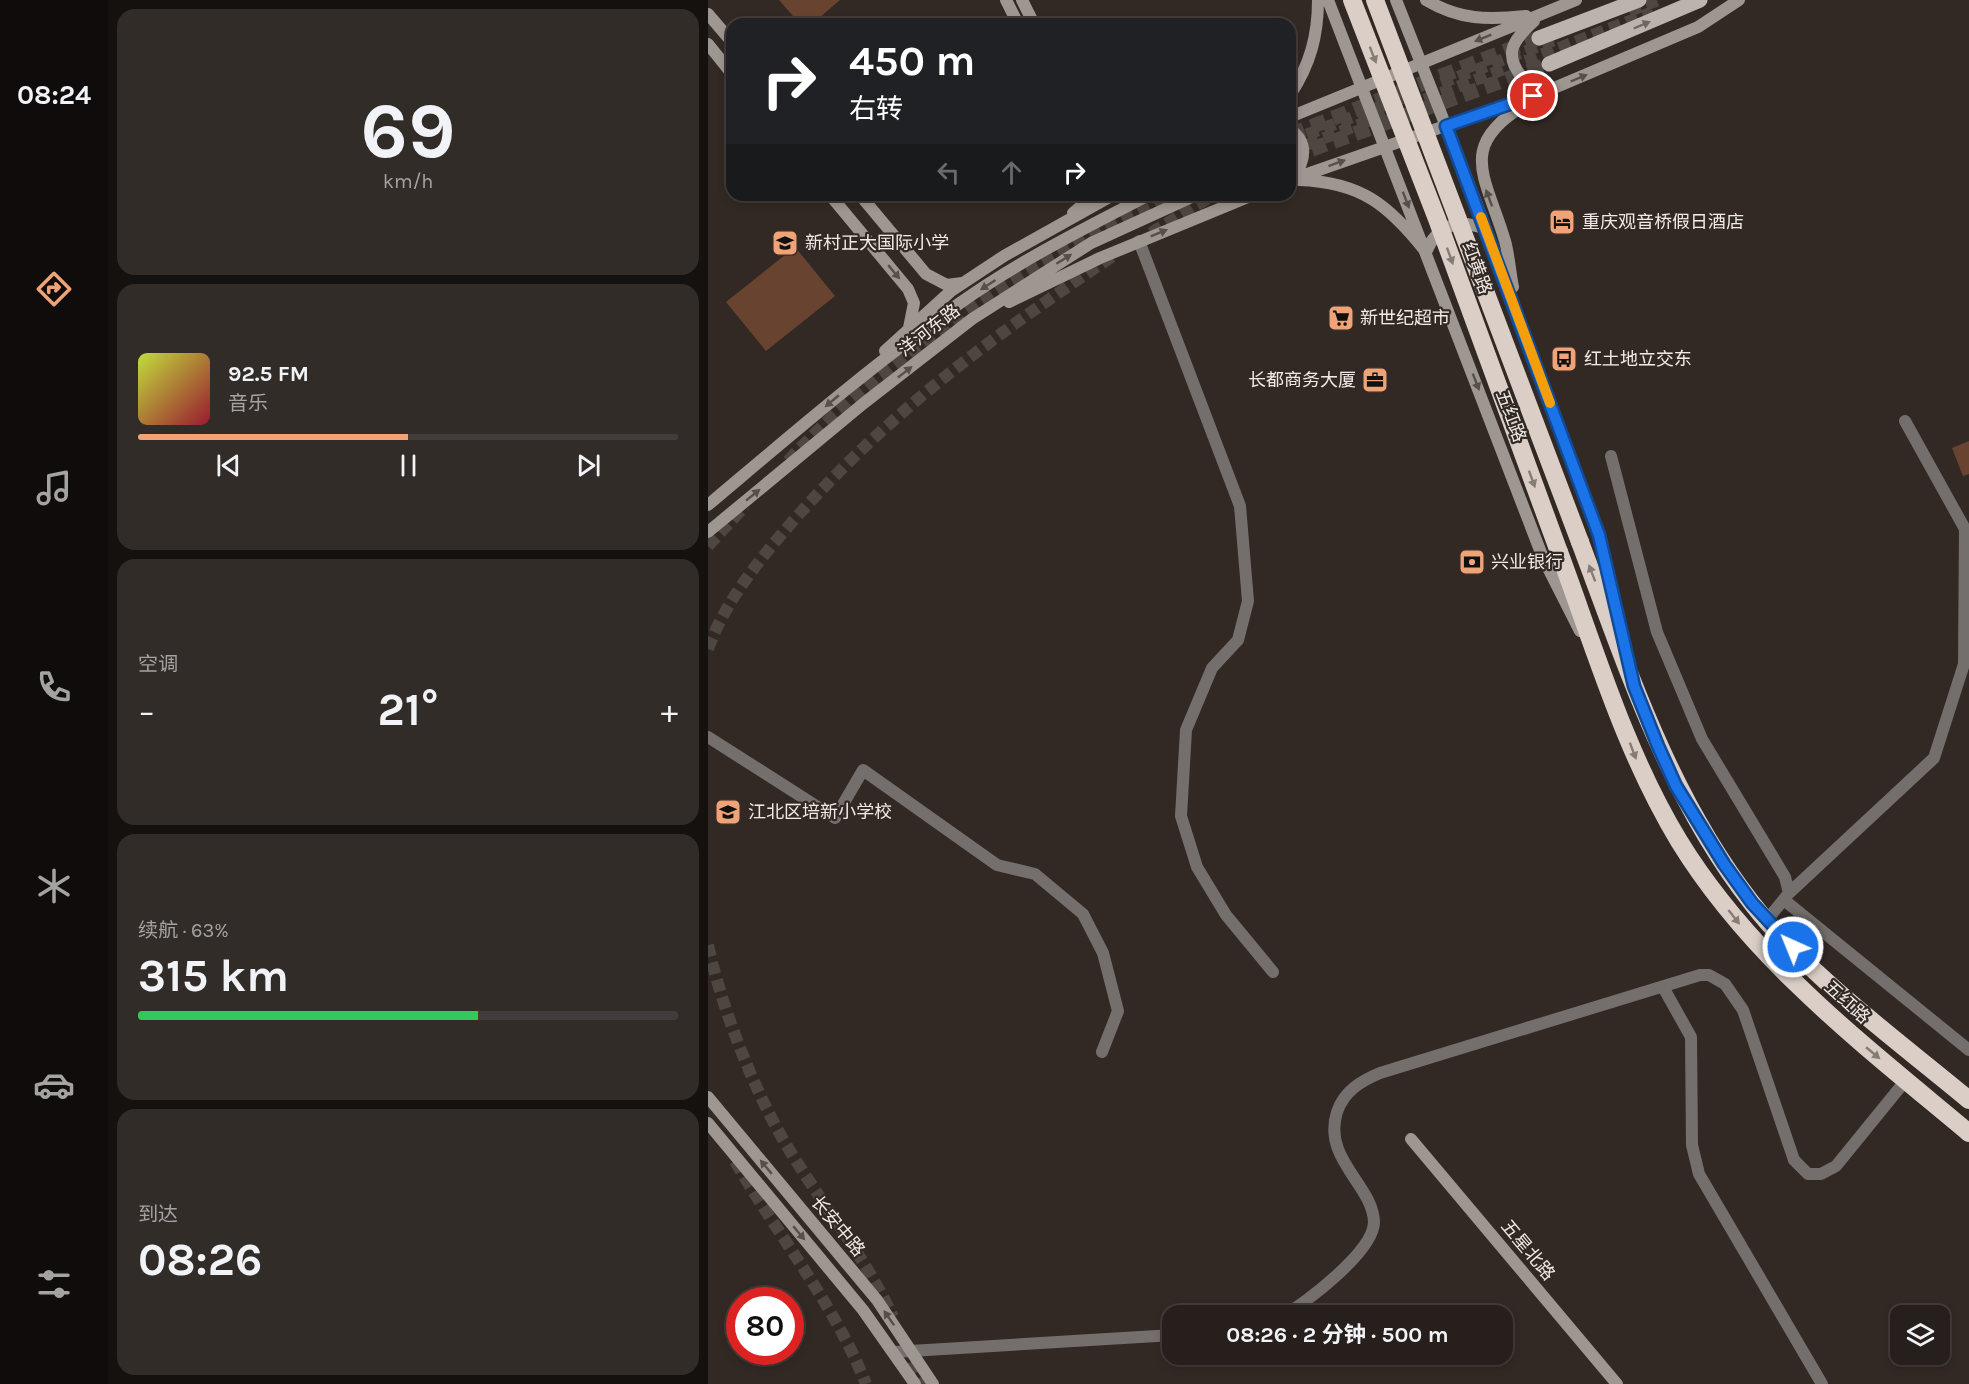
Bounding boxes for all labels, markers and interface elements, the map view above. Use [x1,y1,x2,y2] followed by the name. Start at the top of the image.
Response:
[1633,20,1651,29] one-way arrow
[1474,34,1492,43] one-way arrow
[849,36,975,86] text: 450 m
[750,42,828,120] icon: right
[1368,46,1378,64] one-way arrow
[1507,70,1558,121] pin
[1570,73,1588,83] one-way arrow
[17,79,91,111] text: 08:24
[1516,79,1549,112] icon: arrive
[361,85,455,177] text: 69
[849,93,903,125] text: 右转
[932,156,965,189] icon: left
[995,156,1028,189] icon: ahead
[1058,156,1091,189] icon: right
[1329,157,1347,167] one-way arrow
[383,170,433,193] text: km/h
[1484,189,1493,207] one-way arrow
[1401,191,1411,209] one-way arrow
[1547,207,1577,237] hotel icon: 重庆观音桥假日酒店
[1582,211,1744,233] place label: 重庆观音桥假日酒店
[770,228,800,258] school or university icon: 新村正大国际小学
[1150,228,1168,237] one-way arrow
[805,232,949,254] place label: 新村正大国际小学
[1457,239,1497,297] street label: 红黄路
[1446,247,1456,265] one-way arrow
[1056,254,1072,265] one-way arrow
[888,265,900,280] one-way arrow
[33,268,75,310] icon: directions
[980,279,996,290] one-way arrow
[894,299,964,361] street label: 洋河东路
[1326,303,1356,333] supermarket icon: 新世纪超市
[1360,307,1450,329] place label: 新世纪超市
[1549,344,1579,374] bus stop icon: 红土地立交东
[1584,348,1692,370] place label: 红土地立交东
[228,361,309,387] text: 92.5 FM
[1360,365,1390,395] office icon: 长都商务大厦
[897,366,912,378] one-way arrow
[1248,369,1356,391] place label: 长都商务大厦
[1472,373,1481,391] one-way arrow
[1491,387,1531,445] street label: 五红路
[228,392,268,415] text: 音乐
[825,394,840,407] one-way arrow
[212,449,245,482] icon: previous
[392,449,425,482] icon: pause
[572,449,605,482] icon: next
[33,467,75,509] icon: music
[1527,470,1537,488] one-way arrow
[745,488,761,501] one-way arrow
[1457,547,1487,577] bank icon: 兴业银行
[1491,551,1563,573] place label: 兴业银行
[1586,563,1596,581] one-way arrow
[138,653,178,676] text: 空调
[33,666,75,708] icon: phone
[378,684,438,736] text: 21°
[138,692,155,730] text: −
[661,692,678,730] text: +
[1629,742,1638,760] one-way arrow
[713,797,743,827] school or university icon: 江北区培新小学校
[748,801,892,823] place label: 江北区培新小学校
[33,865,75,907] icon: climate
[1727,910,1739,925] one-way arrow
[1761,915,1825,979] position arrow
[138,919,229,942] text: 续航 · 63%
[138,950,289,1002] text: 315 km
[1820,976,1874,1028] street label: 五红路
[1865,1046,1880,1059] one-way arrow
[33,1064,75,1106] icon: car
[760,1159,773,1174] one-way arrow
[806,1191,870,1261] street label: 长安中路
[138,1203,178,1226] text: 到达
[1496,1215,1560,1285] street label: 五星北路
[792,1225,805,1240] one-way arrow
[138,1234,262,1286] text: 08:26
[33,1263,75,1305] icon: filters
[726,1287,804,1365] speed limit sign: 80
[1890,1305,1950,1365] map controls
[1890,1305,1950,1365] button: layers
[883,1310,895,1326] one-way arrow
[1226,1322,1449,1348] text: 08:26 · 2 分钟 · 500 m

